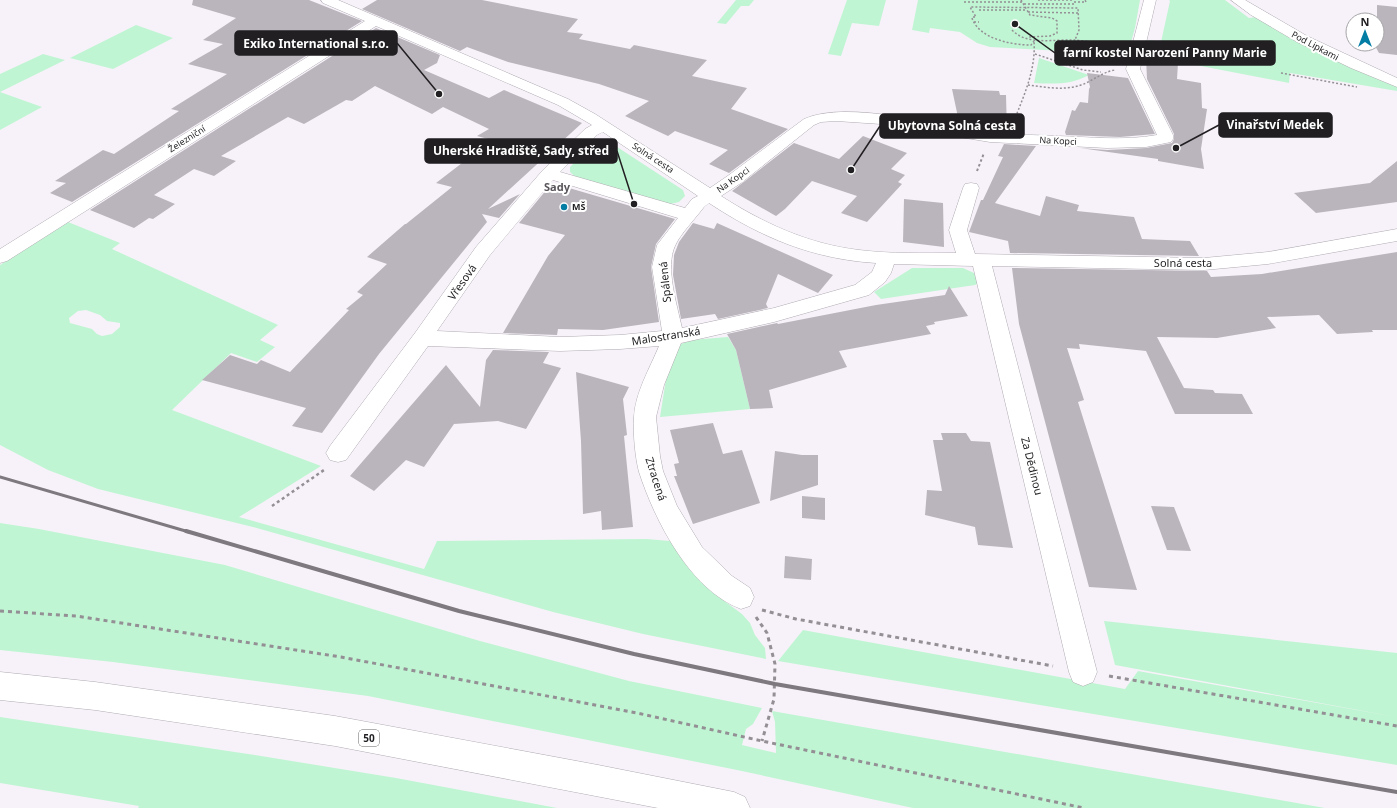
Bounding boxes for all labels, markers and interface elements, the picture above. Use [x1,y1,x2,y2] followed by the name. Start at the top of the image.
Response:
[1345,12,1385,52] north arrow
[1361,14,1369,29] text: N
[1289,28,1341,63] street label: Pod Lipkami
[235,31,397,55] callout: Exiko International s.r.o.
[243,35,389,52] text: Exiko International s.r.o.
[1055,41,1275,65] callout: farní kostel Narození Panny Marie
[1063,44,1267,61] text: farní kostel Narození Panny Marie
[1219,113,1332,137] callout: Vinařství Medek
[880,114,1024,138] callout: Ubytovna Solná cesta
[1226,116,1324,133] text: Vinařství Medek
[888,117,1016,134] text: Ubytovna Solná cesta
[166,122,208,155] street label: Železniční
[1039,133,1077,148] street label: Na Kopci
[425,139,617,163] callout: Uherské Hradiště, Sady, střed
[630,139,677,176] street label: Solná cesta
[433,142,609,159] text: Uherské Hradiště, Sady, střed
[714,164,752,196] street label: Na Kopci
[544,179,571,194] district label: Sady
[572,200,585,213] place label: MŠ
[559,202,569,212] marker: MŠ
[1154,255,1212,270] street label: Solná cesta
[444,261,479,303] street label: Vřesová
[655,261,674,303] street label: Spálená
[630,323,701,348] street label: Malostranská
[1018,435,1047,497] street label: Za Dědinou
[642,455,671,503] street label: Ztracená
[359,730,379,746] road number: 50

